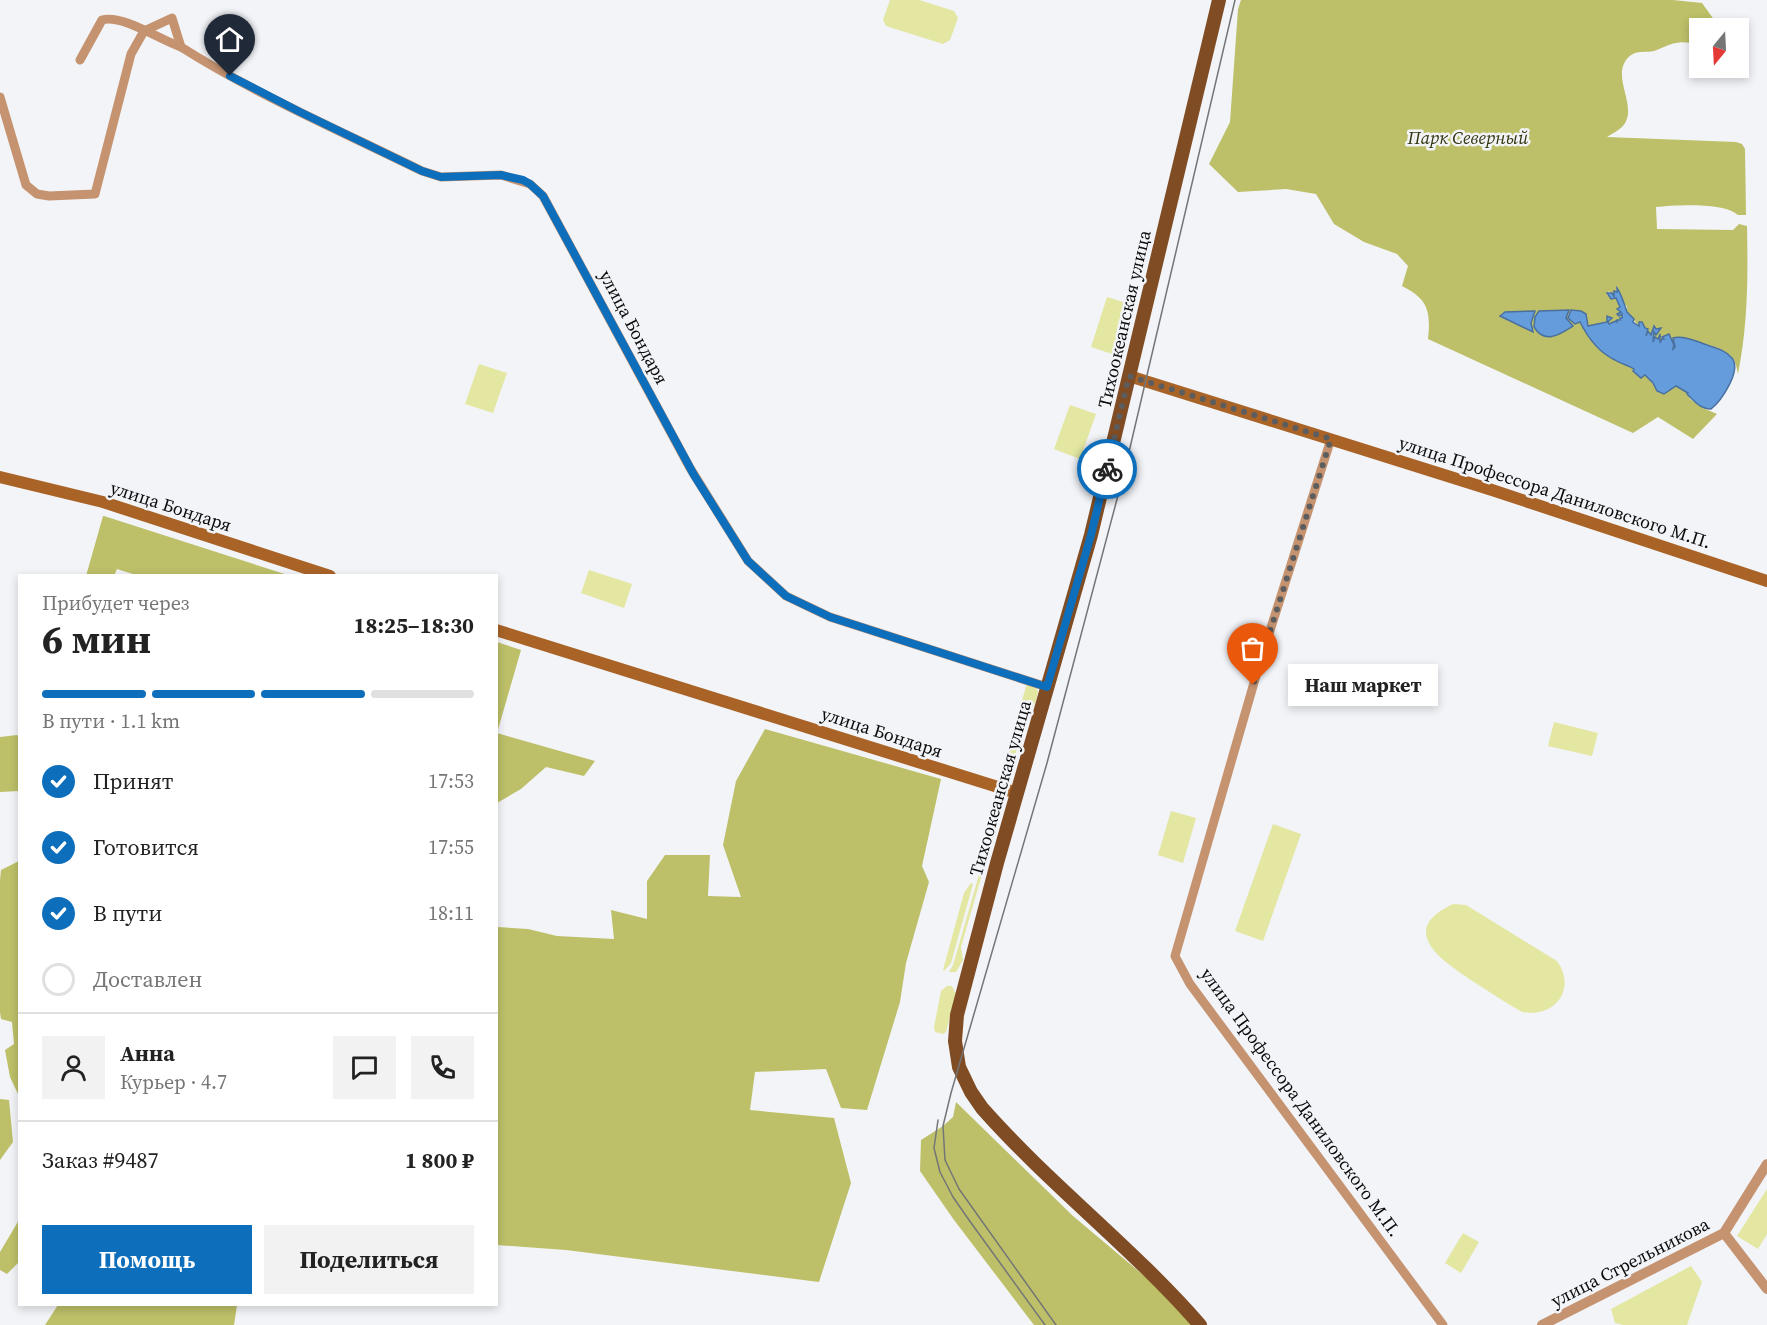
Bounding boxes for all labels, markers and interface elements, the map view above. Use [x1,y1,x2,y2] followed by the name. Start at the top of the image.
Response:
[204,14,255,76] pin
[1689,18,1749,78] north arrow
[1689,18,1749,78] map controls
[213,23,246,56] icon: home
[1407,125,1529,150] park label: Парк Северный
[1091,227,1157,410] street label: Тихоокеанская улица
[593,265,675,389] street label: улица Бондаря
[1396,430,1714,554] street label: улица Профессора Даниловского М.П.
[1077,439,1137,499] courier
[1091,453,1124,486] icon: bike
[107,475,235,537] street label: улица Бондаря
[42,589,189,617] text: Прибудет через
[354,610,474,640] text: 18:25–18:30
[42,613,151,666] text: 6 мин
[1227,623,1278,685] pin
[1236,632,1269,665] icon: bag
[1289,664,1439,706] callout: Наш маркет
[1304,671,1422,699] text: Наш маркет
[963,696,1037,879] street label: Тихоокеанская улица
[818,701,946,763] street label: улица Бондаря
[42,707,180,735] text: В пути · 1.1 km
[42,765,75,798] icon: check
[93,766,173,796] text: Принят
[428,767,474,795] text: 17:53
[42,831,75,864] icon: check
[93,832,199,862] text: Готовится
[428,833,474,861] text: 17:55
[42,897,75,930] icon: check
[93,898,162,928] text: В пути
[428,899,474,927] text: 18:11
[1195,962,1407,1242] street label: улица Профессора Даниловского М.П.
[93,964,203,994] text: Доставлен
[42,1036,105,1099] button: person
[333,1036,396,1099] button: chat
[411,1036,474,1099] button: phone
[120,1038,175,1068] text: Анна
[120,1068,227,1096] text: Курьер · 4.7
[42,1145,158,1175] text: Заказ #9487
[405,1145,474,1175] text: 1 800 ₽
[1546,1211,1714,1313] street label: улица Стрельникова
[42,1225,252,1294] button: Помощь
[264,1225,474,1294] button: Поделиться

